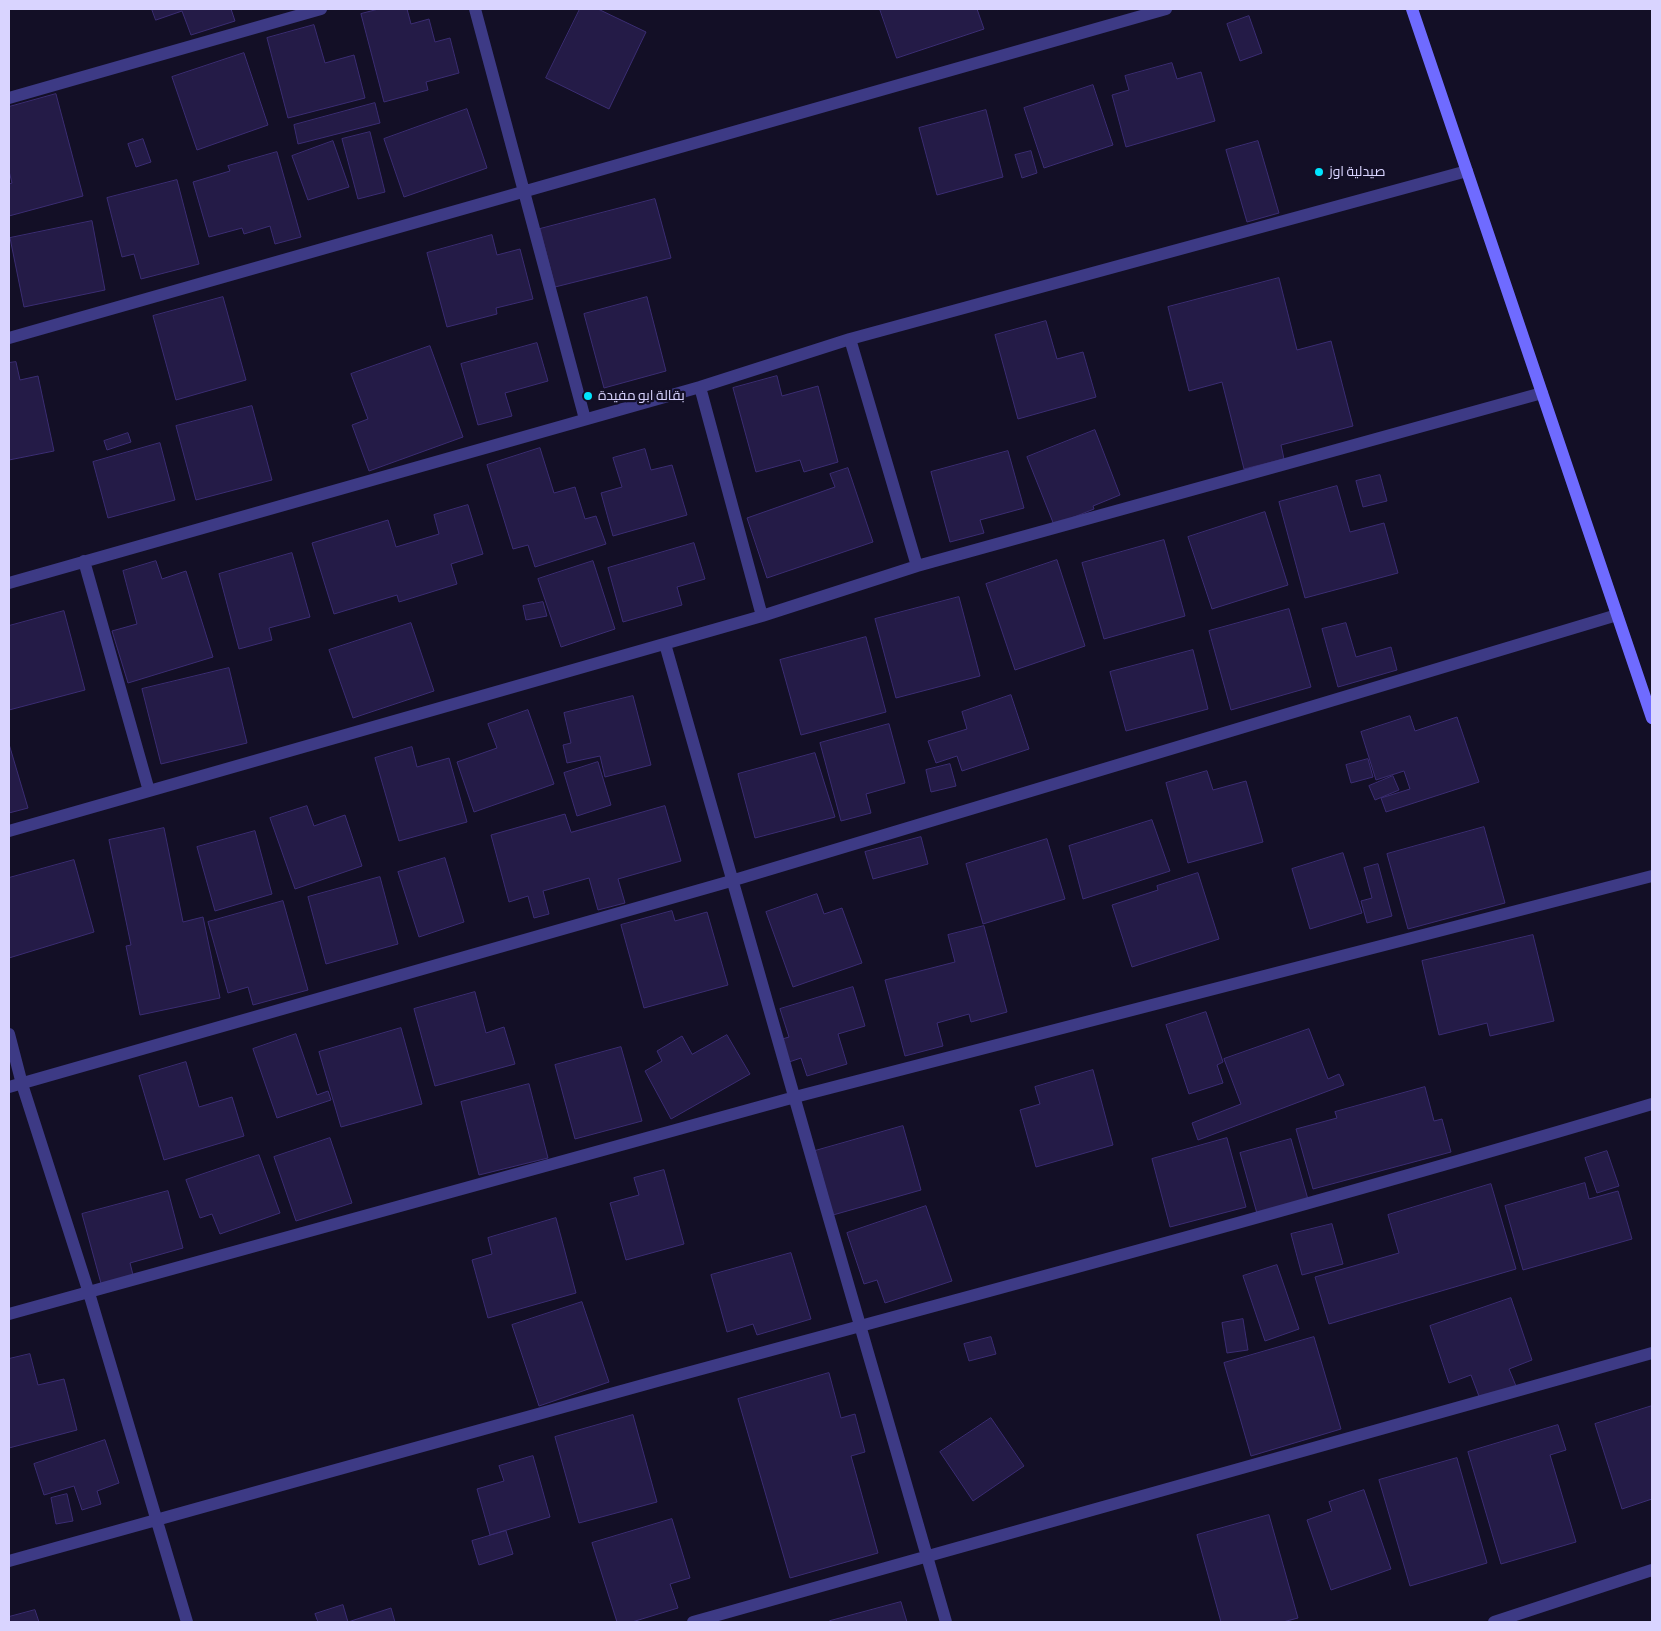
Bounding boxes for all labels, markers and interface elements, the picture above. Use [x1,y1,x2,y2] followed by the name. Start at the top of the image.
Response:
[1329,164,1386,180] place label: صيدلية اوز
[1313,166,1325,178] marker: صيدلية اوز
[598,388,685,404] place label: بقالة ابو مفيدة
[582,390,594,402] marker: بقالة ابو مفيدة

